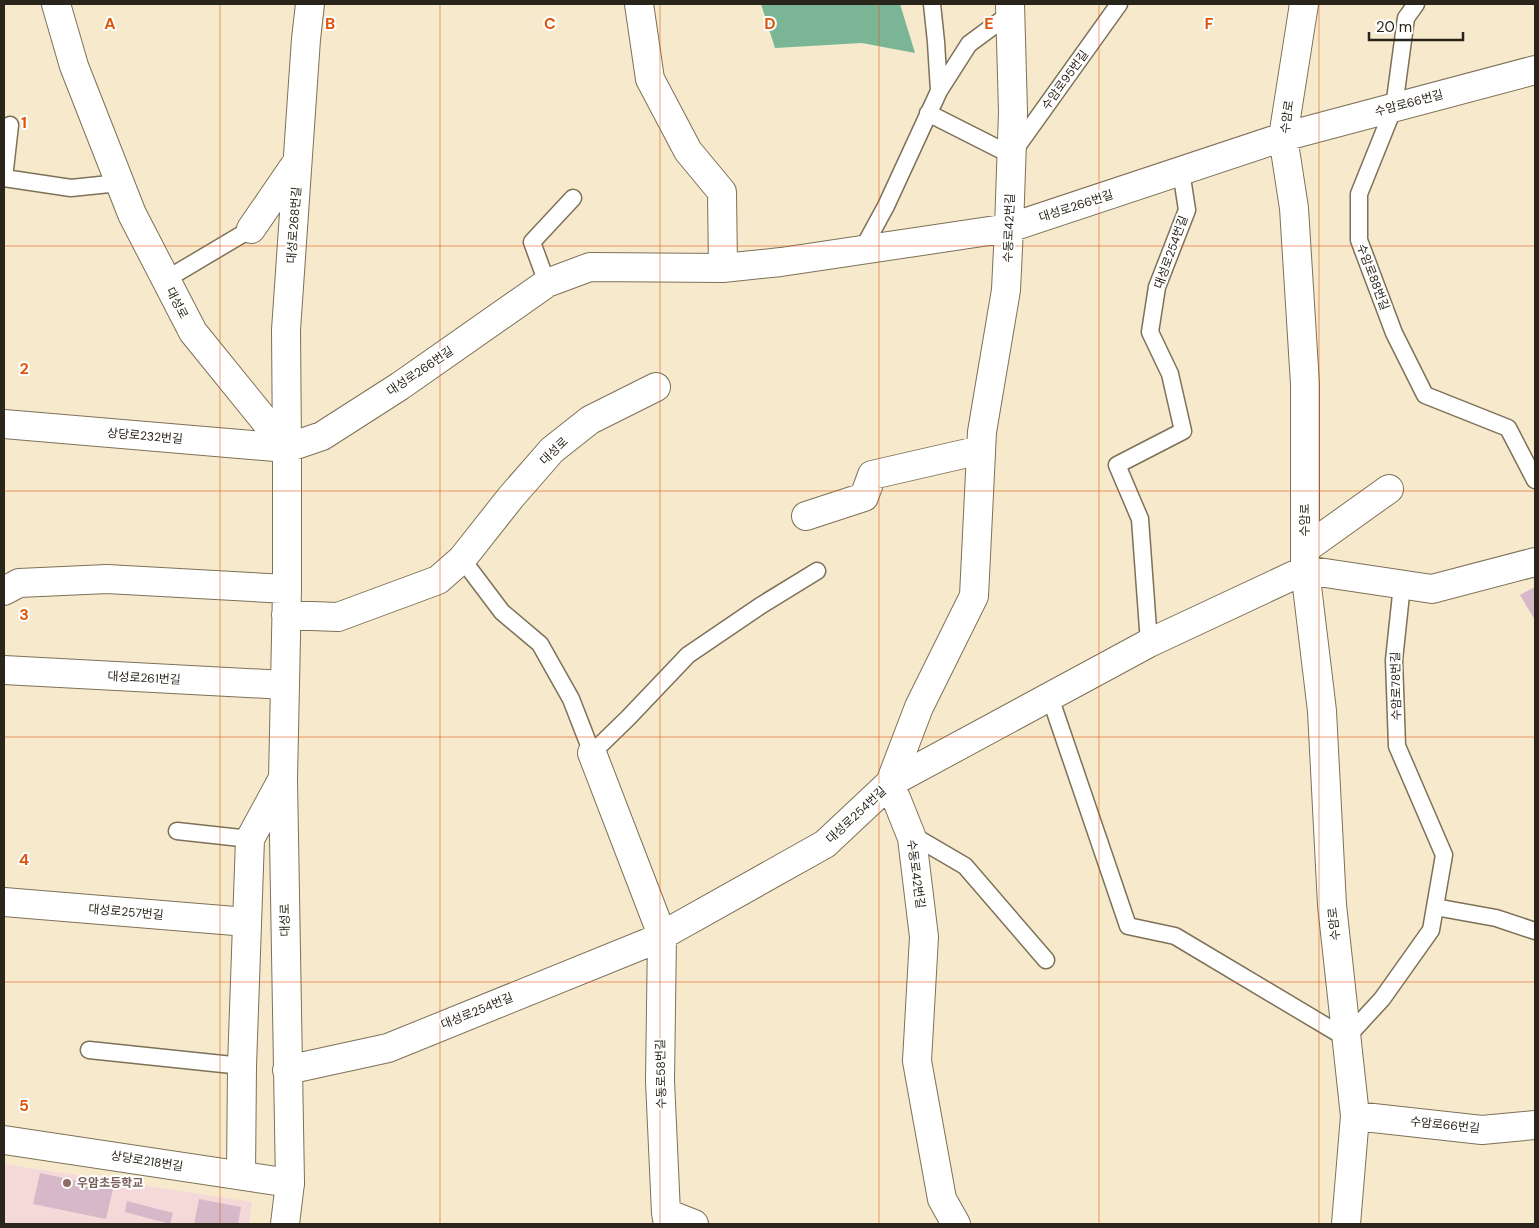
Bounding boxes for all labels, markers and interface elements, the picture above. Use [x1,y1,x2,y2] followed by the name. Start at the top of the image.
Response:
[1369,10,1463,42] scale bar
[104,13,116,34] text: A
[325,13,335,34] text: B
[544,13,556,34] text: C
[764,13,776,34] text: D
[984,13,994,34] text: E
[1205,13,1214,34] text: F
[1376,17,1412,37] text: 20 m
[1038,47,1092,113] street label: 수암로95번길
[1373,86,1445,120] street label: 수암로66번길
[1277,99,1297,135] street label: 수암로
[21,112,27,133] text: 1
[283,186,305,264] street label: 대성로268번길
[1037,186,1115,226] street label: 대성로266번길
[1000,193,1018,263] street label: 수동로42번길
[1150,213,1192,291] street label: 대성로254번길
[1353,242,1393,312] street label: 수암로88번길
[162,285,192,321] street label: 대성로
[384,343,456,399] street label: 대성로266번길
[19,358,29,379] text: 2
[106,425,184,447] street label: 상당로232번길
[537,434,571,468] street label: 대성로
[1297,503,1313,537] street label: 수암로
[19,604,29,625] text: 3
[1387,652,1405,720] street label: 수암로78번길
[107,668,181,688] street label: 대성로261번길
[822,783,890,847] street label: 대성로254번길
[903,839,929,909] street label: 수동로42번길
[19,849,29,870] text: 4
[88,901,164,923] street label: 대성로257번길
[277,903,293,937] street label: 대성로
[1324,907,1344,941] street label: 수암로
[438,989,516,1033] street label: 대성로254번길
[652,1039,670,1109] street label: 수동로58번길
[19,1095,29,1116] text: 5
[1409,1113,1481,1137] street label: 수암로66번길
[110,1147,184,1175] street label: 상당로218번길
[77,1175,143,1191] place label: 우암초등학교
[61,1177,73,1189] marker: 우암초등학교

